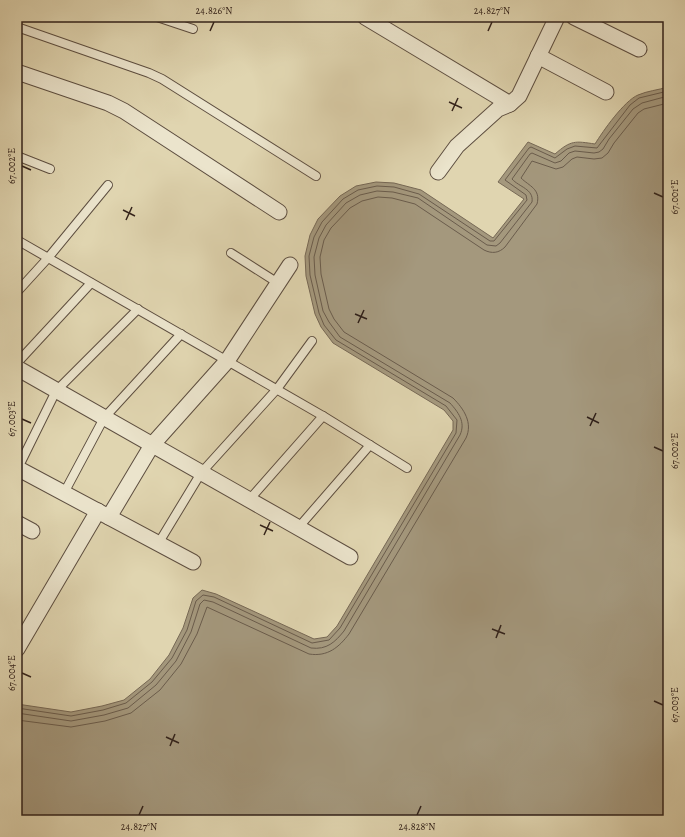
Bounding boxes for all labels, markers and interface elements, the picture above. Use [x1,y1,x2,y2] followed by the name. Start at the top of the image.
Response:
[196,4,232,17] text: 24.826°N
[474,4,510,17] text: 24.827°N
[5,148,18,184] text: 67.002°E
[668,179,681,214] text: 67.001°E
[5,401,18,437] text: 67.003°E
[668,433,681,469] text: 67.002°E
[5,655,18,691] text: 67.004°E
[668,687,681,723] text: 67.003°E
[121,820,157,833] text: 24.827°N
[399,820,436,833] text: 24.828°N

